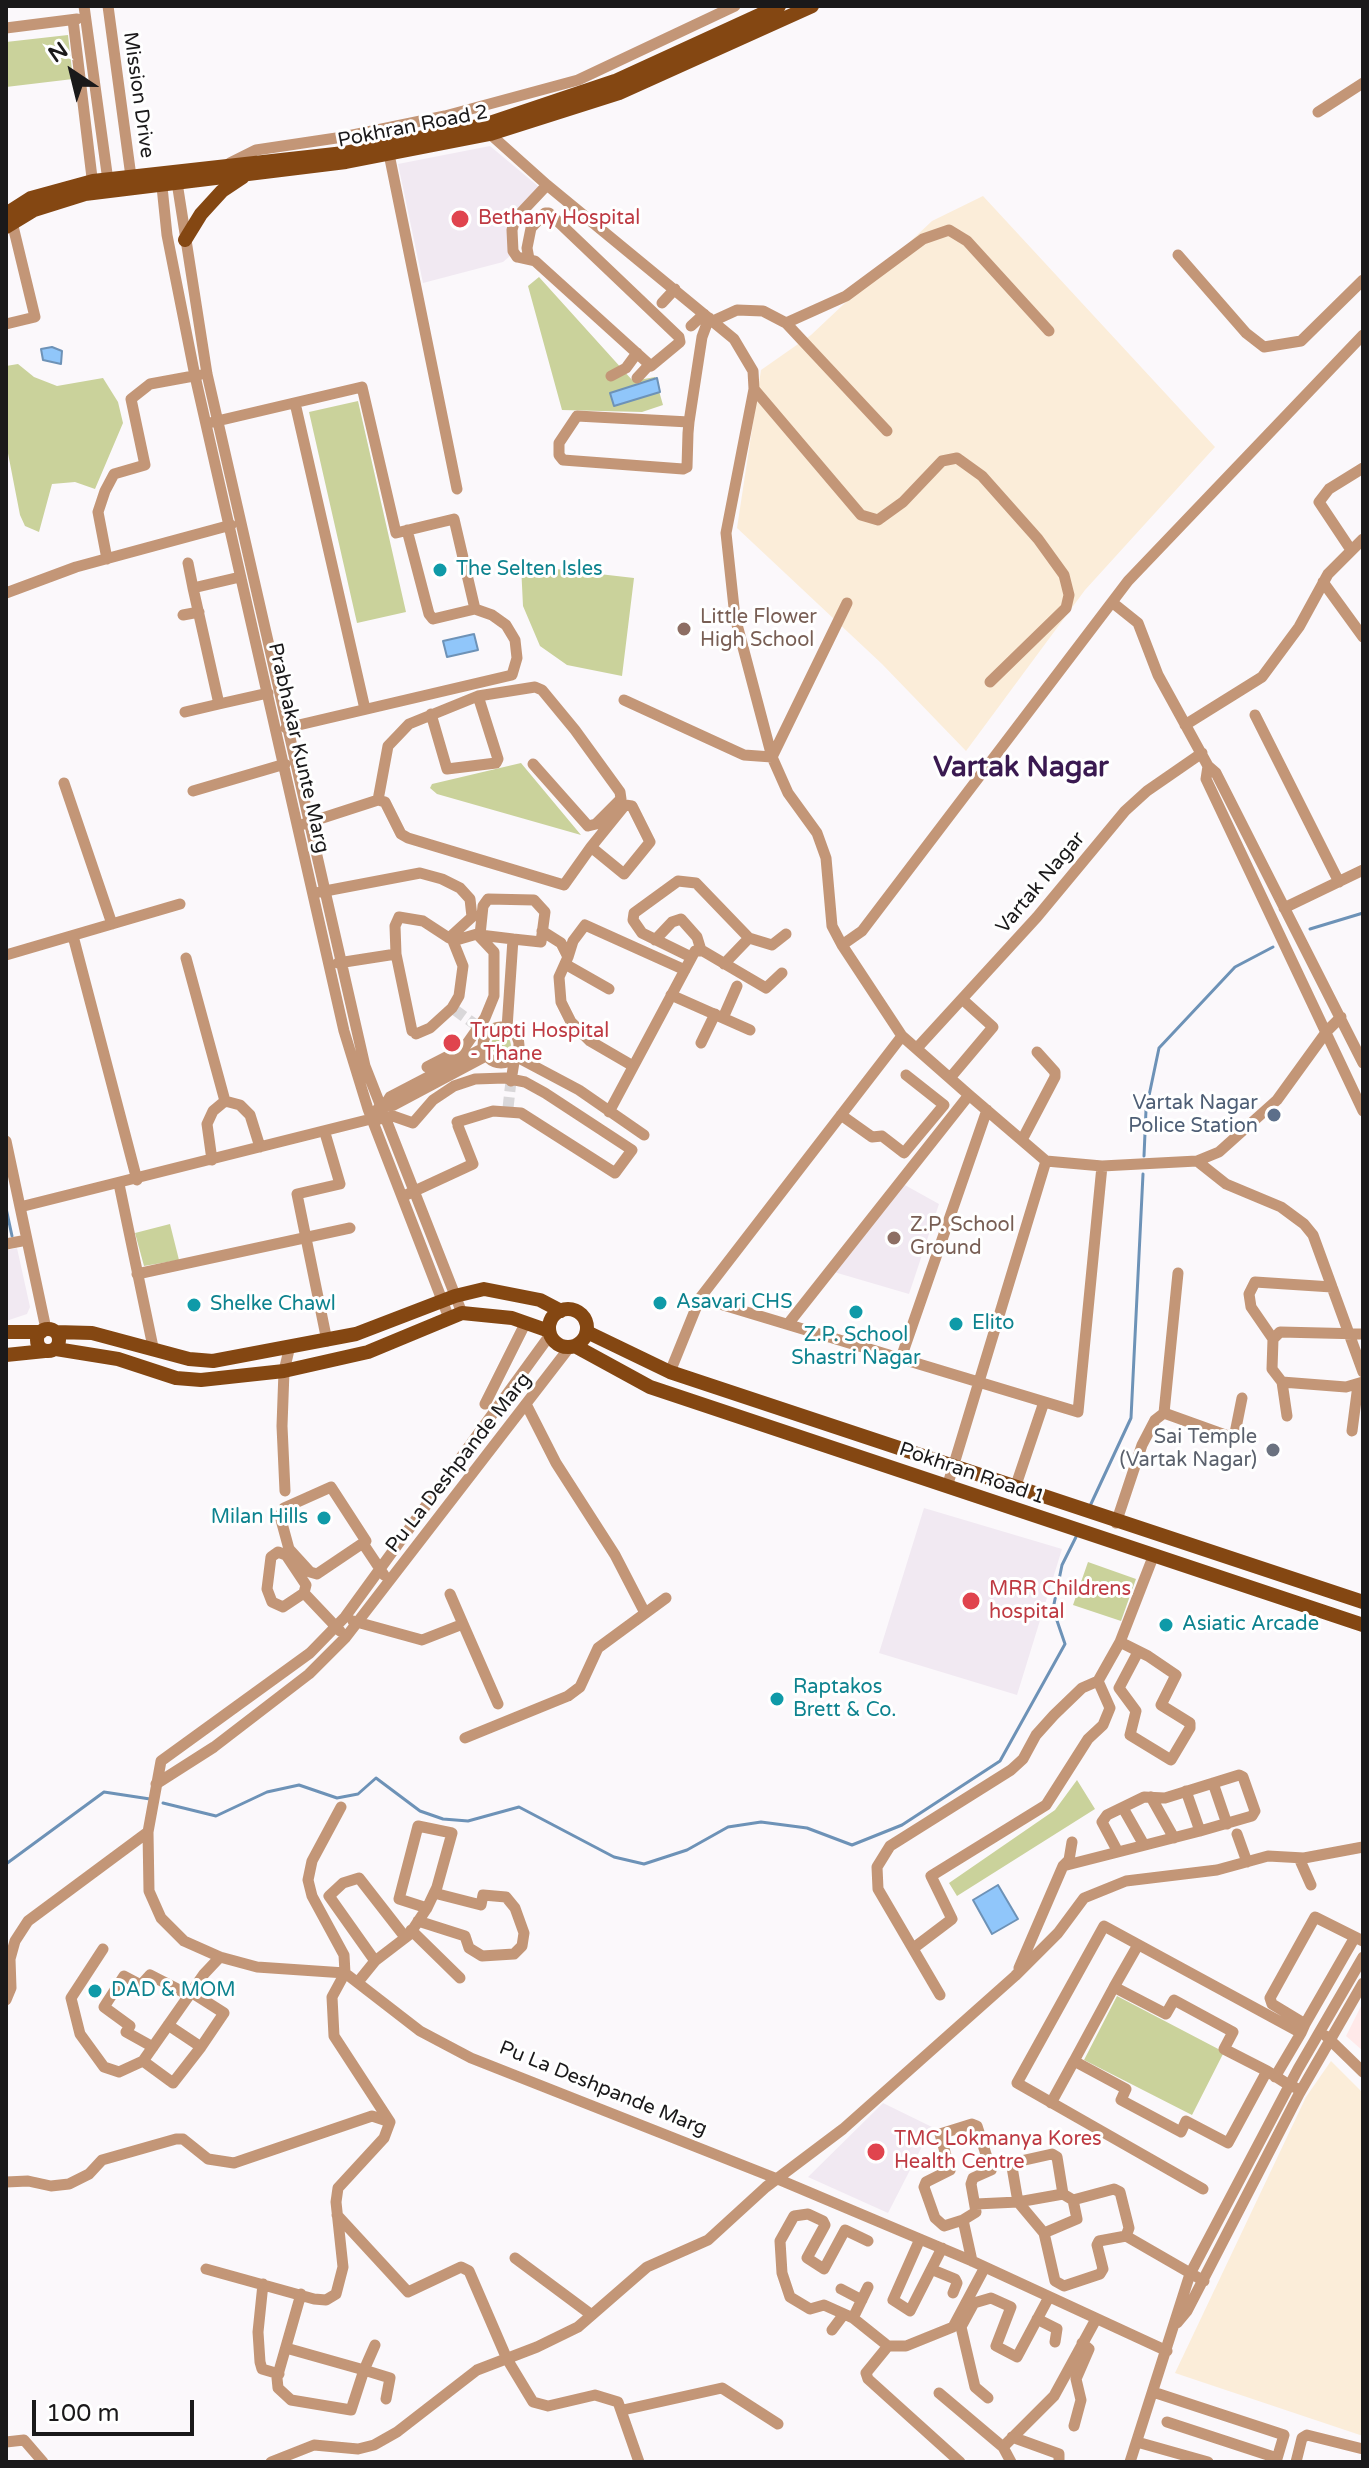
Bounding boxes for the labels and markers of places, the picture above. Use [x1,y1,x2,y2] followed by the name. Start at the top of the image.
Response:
[478,207,640,231] place label: Bethany Hospital
[449,208,471,230] marker: Bethany Hospital
[456,558,603,582] place label: The Selten Isles
[431,561,449,579] marker: The Selten Isles
[700,606,817,653] place label: Little Flower High School
[675,620,693,638] marker: Little Flower High School
[470,1020,609,1067] place label: Trupti Hospital - Thane
[441,1032,463,1054] marker: Trupti Hospital - Thane
[1128,1092,1258,1139] place label: Vartak Nagar Police Station
[1265,1106,1283,1124] marker: Vartak Nagar Police Station
[910,1214,1015,1261] place label: Z.P. School Ground
[885,1229,903,1247] marker: Z.P. School Ground
[676,1291,792,1315] place label: Asavari CHS
[210,1293,336,1317] place label: Shelke Chawl
[651,1294,669,1312] marker: Asavari CHS
[185,1296,203,1314] marker: Shelke Chawl
[847,1303,865,1321] marker: Z.P. School Shastri Nagar
[972,1312,1014,1336] place label: Elito
[947,1315,965,1333] marker: Elito
[791,1324,921,1371] place label: Z.P. School Shastri Nagar
[1119,1426,1257,1473] place label: Sai Temple (Vartak Nagar)
[1264,1441,1282,1459] marker: Sai Temple (Vartak Nagar)
[211,1506,308,1530] place label: Milan Hills
[315,1509,333,1527] marker: Milan Hills
[989,1578,1131,1625] place label: MRR Childrens hospital
[960,1590,982,1612] marker: MRR Childrens hospital
[1182,1613,1319,1637] place label: Asiatic Arcade
[1157,1616,1175,1634] marker: Asiatic Arcade
[793,1676,896,1723] place label: Raptakos Brett & Co.
[768,1690,786,1708] marker: Raptakos Brett & Co.
[111,1979,236,2003] place label: DAD & MOM
[86,1982,104,2000] marker: DAD & MOM
[894,2128,1102,2175] place label: TMC Lokmanya Kores Health Centre
[865,2141,887,2163] marker: TMC Lokmanya Kores Health Centre

